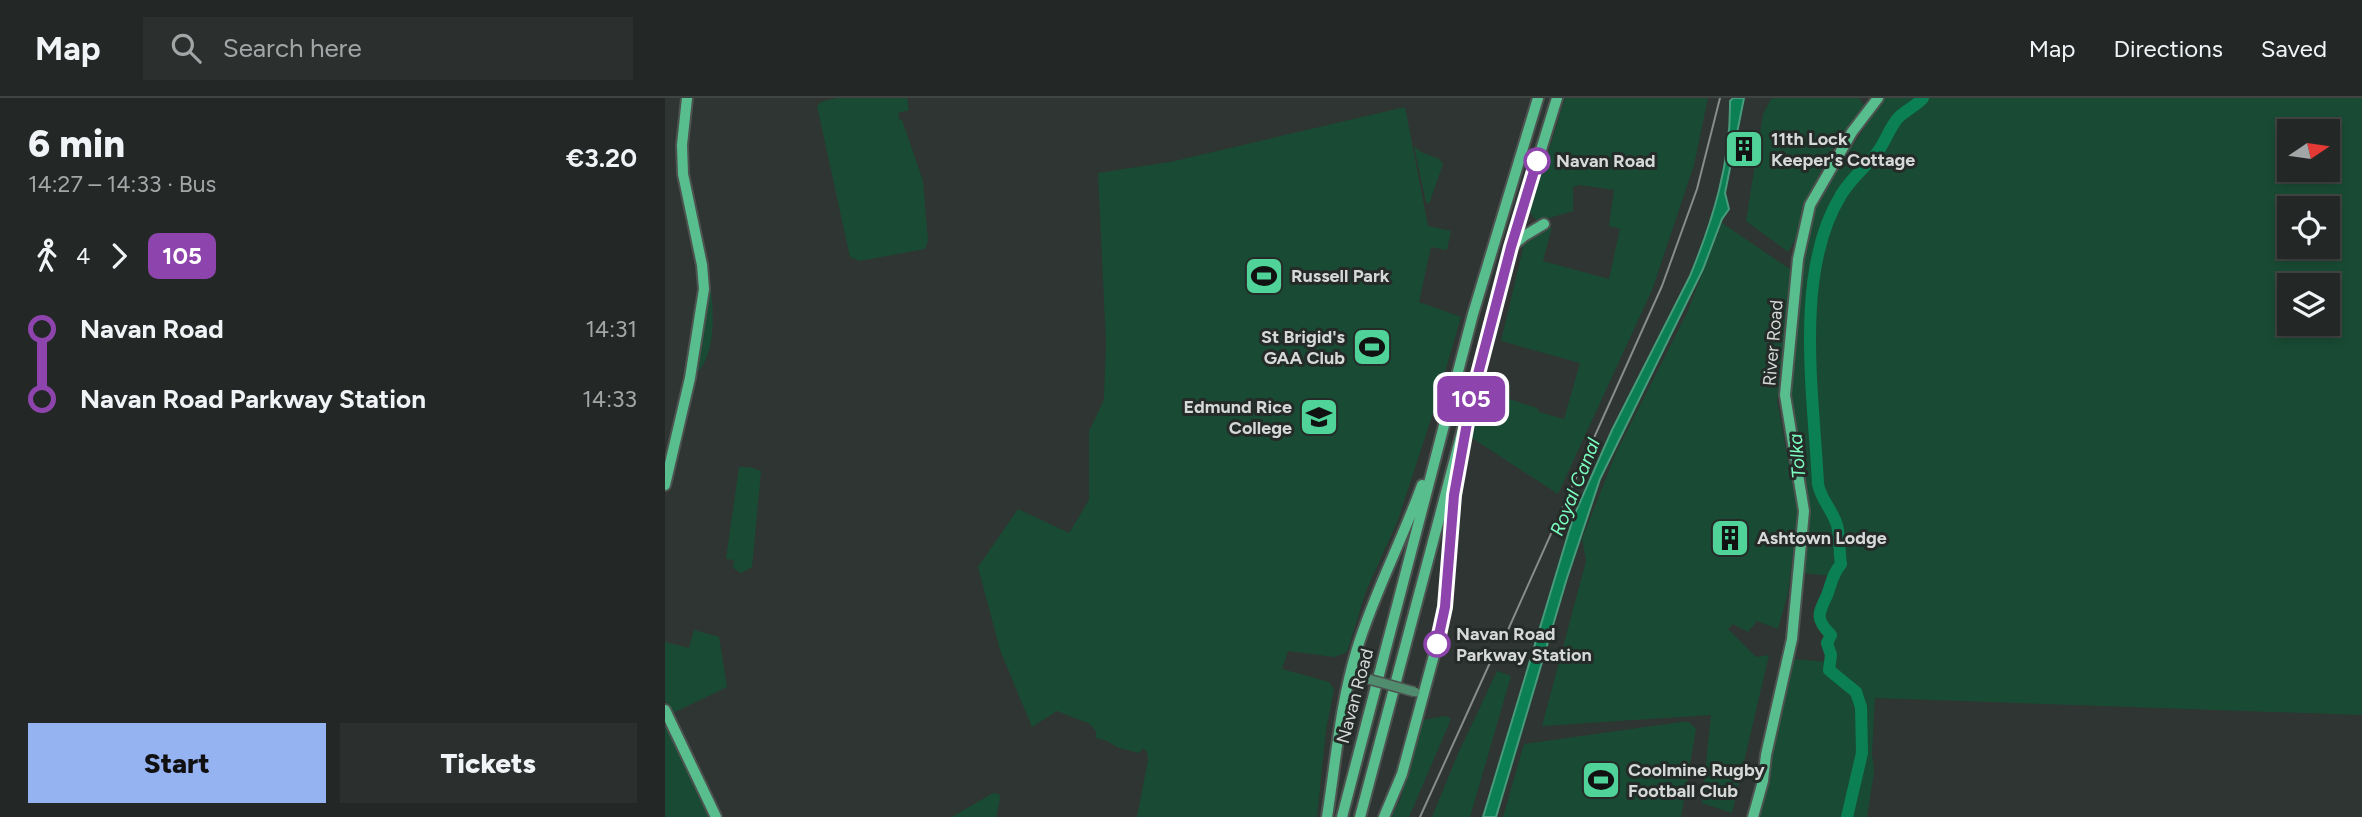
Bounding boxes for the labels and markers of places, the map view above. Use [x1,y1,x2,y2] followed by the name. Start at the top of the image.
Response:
[1723,128,1765,170] building icon: 11th Lock Keeper's Cottage
[1771,128,1915,171] place label: 11th Lock Keeper's Cottage
[1524,148,1550,174] marker: Navan Road
[1556,150,1655,172] place label: Navan Road
[1243,255,1285,297] sports icon: Russell Park
[1291,265,1390,287] place label: Russell Park
[1261,326,1346,369] place label: St Brigid's GAA Club
[1351,326,1393,368] sports icon: St Brigid's GAA Club
[1183,396,1292,439] place label: Edmund Rice College
[1298,396,1340,438] school or university icon: Edmund Rice College
[1709,517,1751,559] building icon: Ashtown Lodge
[1757,527,1887,549] place label: Ashtown Lodge
[1456,623,1592,666] place label: Navan Road Parkway Station
[1424,631,1450,657] marker: Navan Road Parkway Station
[1580,759,1622,801] sports icon: Coolmine Rugby Football Club
[1628,759,1765,802] place label: Coolmine Rugby Football Club

